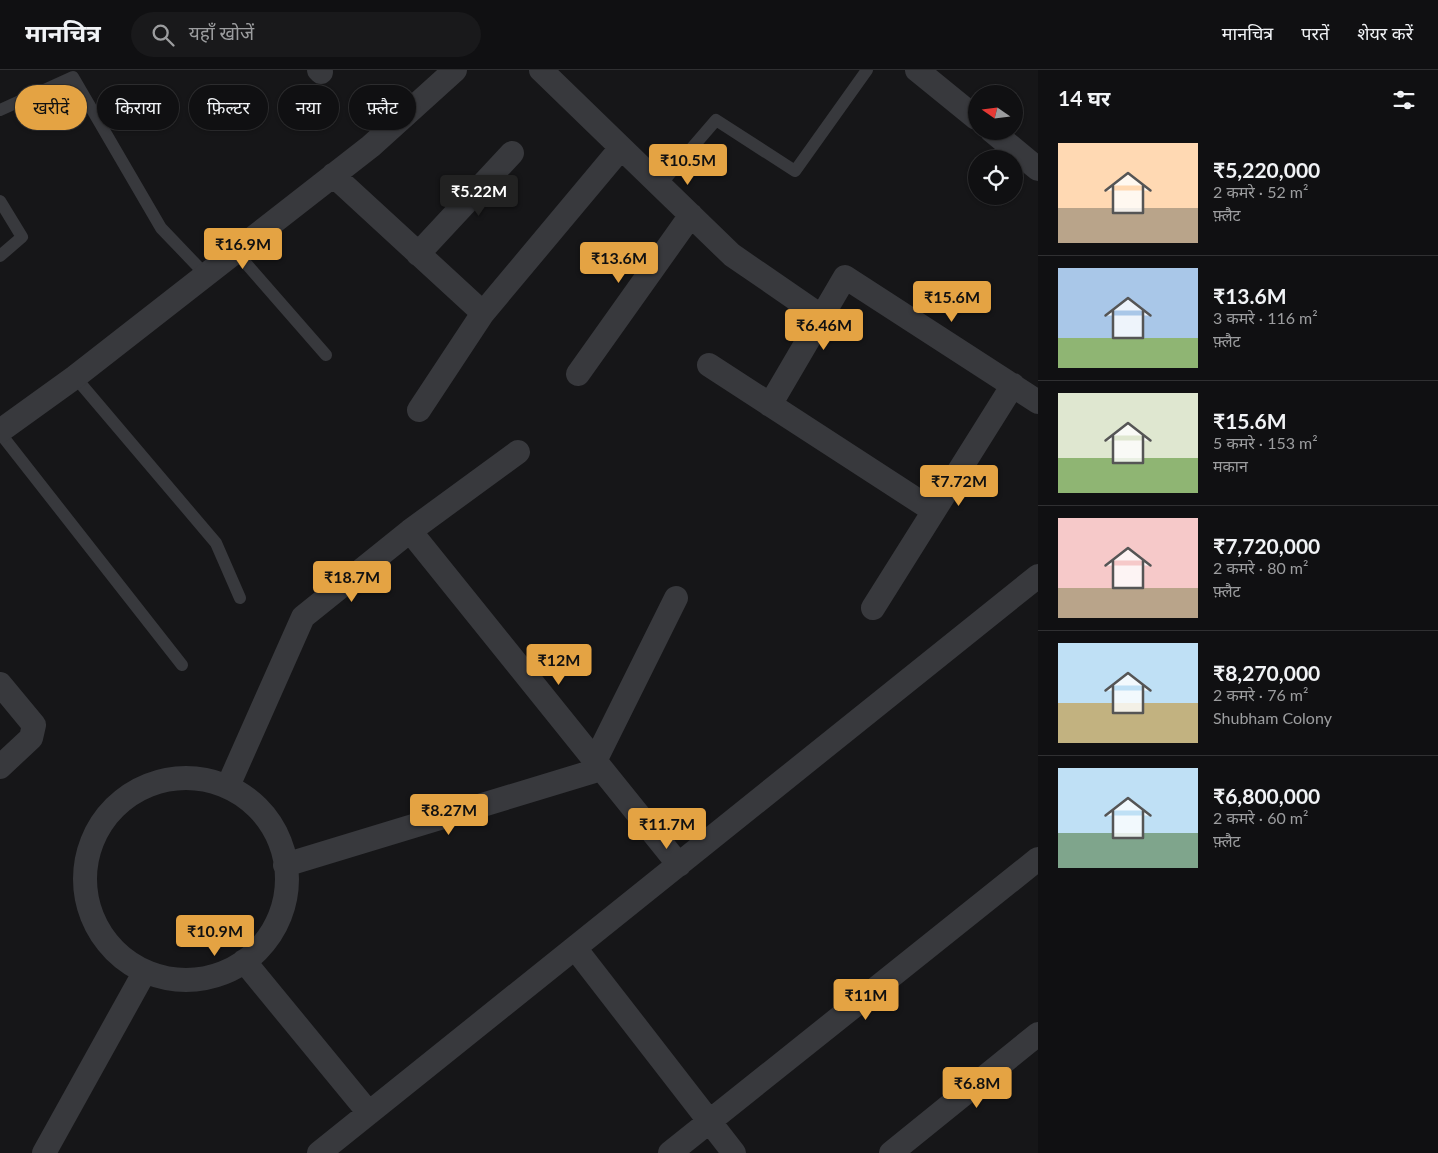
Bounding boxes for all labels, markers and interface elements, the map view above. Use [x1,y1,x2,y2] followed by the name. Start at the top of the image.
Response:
[131,12,481,57] search box
[25,18,101,47] text: मानचित्र
[149,21,177,49] icon: search
[189,21,254,44] text: यहाँ खोजें
[1222,22,1273,44] text: मानचित्र
[1301,22,1329,44] text: परतें
[1357,22,1413,44] text: शेयर करें
[15,85,87,130] chip: खरीदें
[97,85,179,130] chip: किराया
[189,85,268,130] chip: फ़िल्टर
[278,85,339,130] chip: नया
[349,85,416,130] chip: फ़्लैट
[968,85,1022,140] north arrow
[968,85,1023,205] map controls
[1058,85,1110,110] text: 14 घर
[1390,86,1418,114] icon: filters
[647,144,729,186] pin: ₹10.5M
[660,150,716,169] text: ₹10.5M
[968,150,1023,205] button: locate
[1213,157,1320,182] text: ₹5,220,000
[1098,163,1158,223] icon: home
[438,174,520,217] pin: ₹5.22M
[451,181,507,200] text: ₹5.22M
[1213,182,1308,201] text: 2 कमरे · 52 m²
[1213,205,1241,224] text: फ़्लैट
[202,228,284,270] pin: ₹16.9M
[215,234,271,253] text: ₹16.9M
[578,242,660,284] pin: ₹13.6M
[591,248,647,267] text: ₹13.6M
[911,280,993,323] pin: ₹15.6M
[1213,283,1287,308] text: ₹13.6M
[924,287,980,306] text: ₹15.6M
[1098,288,1158,348] icon: home
[783,308,865,351] pin: ₹6.46M
[1213,308,1318,327] text: 3 कमरे · 116 m²
[796,315,852,334] text: ₹6.46M
[1213,331,1241,350] text: फ़्लैट
[1213,408,1287,433] text: ₹15.6M
[1098,413,1158,473] icon: home
[1213,433,1318,452] text: 5 कमरे · 153 m²
[1213,456,1248,475] text: मकान
[918,464,1000,507] pin: ₹7.72M
[931,471,987,490] text: ₹7.72M
[1213,533,1320,558] text: ₹7,720,000
[1098,538,1158,598] icon: home
[1213,558,1308,577] text: 2 कमरे · 80 m²
[311,560,393,603] pin: ₹18.7M
[324,567,380,586] text: ₹18.7M
[1213,581,1241,600] text: फ़्लैट
[529,644,589,686] pin: ₹12M
[538,650,580,669] text: ₹12M
[1213,660,1320,685] text: ₹8,270,000
[1098,663,1158,723] icon: home
[1213,685,1308,704] text: 2 कमरे · 76 m²
[1213,708,1332,727] text: Shubham Colony
[1213,783,1320,808] text: ₹6,800,000
[1098,788,1158,848] icon: home
[408,794,490,836] pin: ₹8.27M
[421,800,477,819] text: ₹8.27M
[626,808,708,850] pin: ₹11.7M
[1213,808,1308,827] text: 2 कमरे · 60 m²
[639,814,695,833] text: ₹11.7M
[1213,831,1241,850] text: फ़्लैट
[174,914,256,957] pin: ₹10.9M
[187,921,243,940] text: ₹10.9M
[836,978,896,1021] pin: ₹11M
[845,985,887,1004] text: ₹11M
[942,1066,1012,1109] pin: ₹6.8M
[954,1073,1000,1092] text: ₹6.8M

